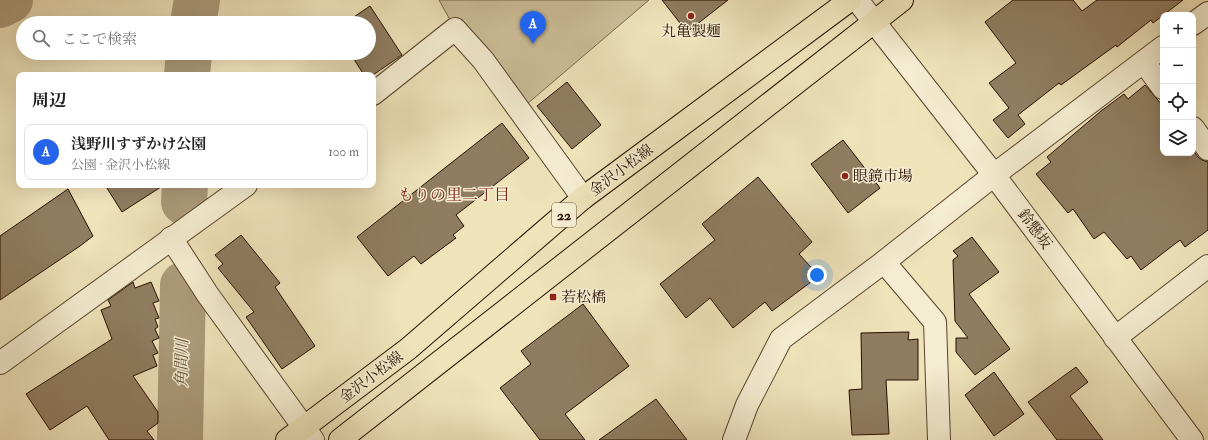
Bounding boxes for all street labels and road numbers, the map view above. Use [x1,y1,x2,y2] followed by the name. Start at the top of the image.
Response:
[586,140,657,201] street label: 金沢小松線
[552,203,576,227] road number: 22
[1013,206,1056,253] street label: 鈴懸坂
[336,347,407,408] street label: 金沢小松線

